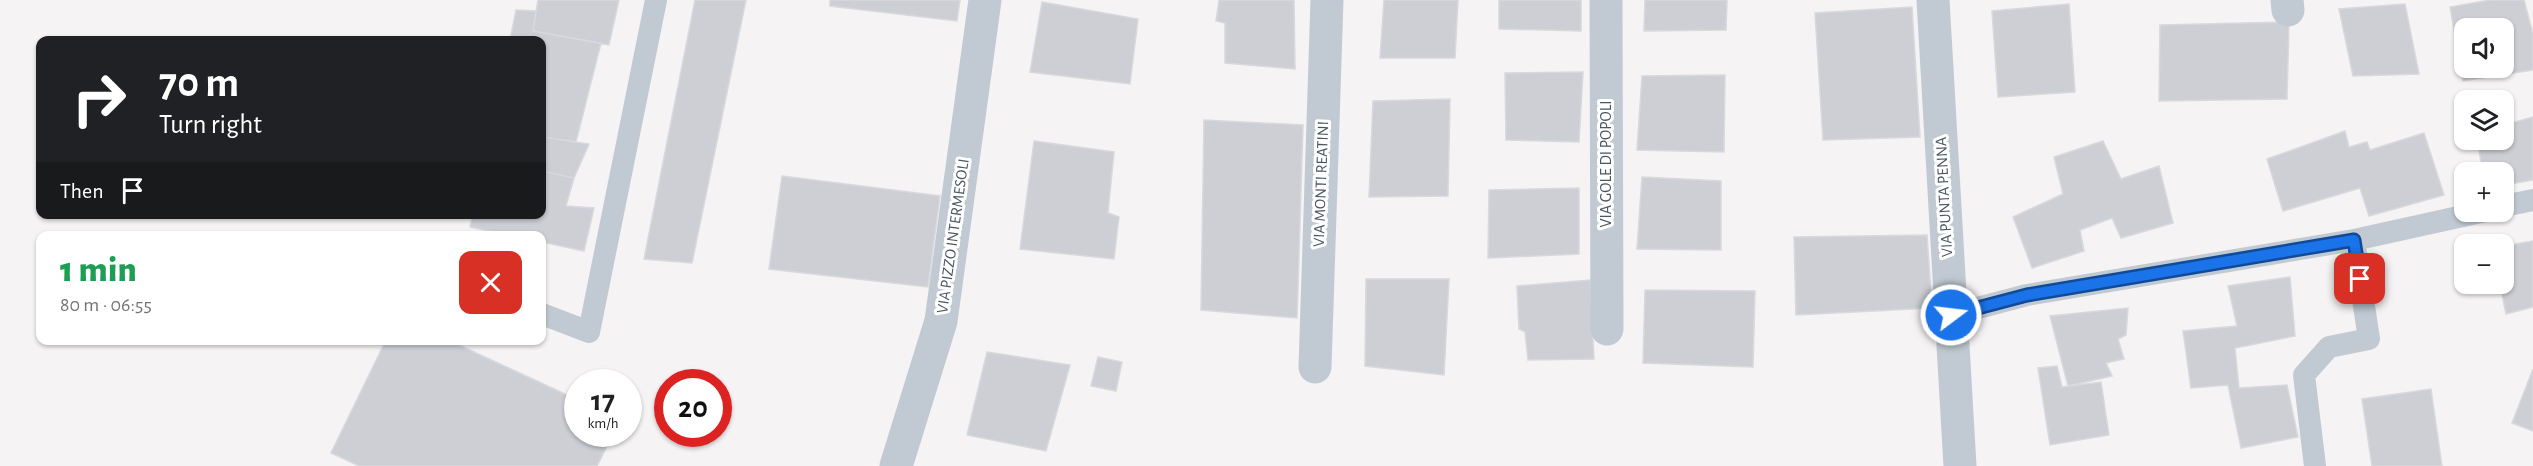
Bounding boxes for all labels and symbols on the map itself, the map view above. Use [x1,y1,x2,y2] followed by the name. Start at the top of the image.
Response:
[1598,100,1614,228] street label: VIA GOLE DI POPOLI
[1311,121,1331,247] street label: VIA MONTI REATINI
[1933,137,1955,257] street label: VIA PUNTA PENNA
[934,158,972,314] street label: VIA PIZZO INTERMESOLI
[2334,253,2385,304] pin
[1919,283,1983,347] position arrow
[654,369,732,447] speed limit sign: 20

